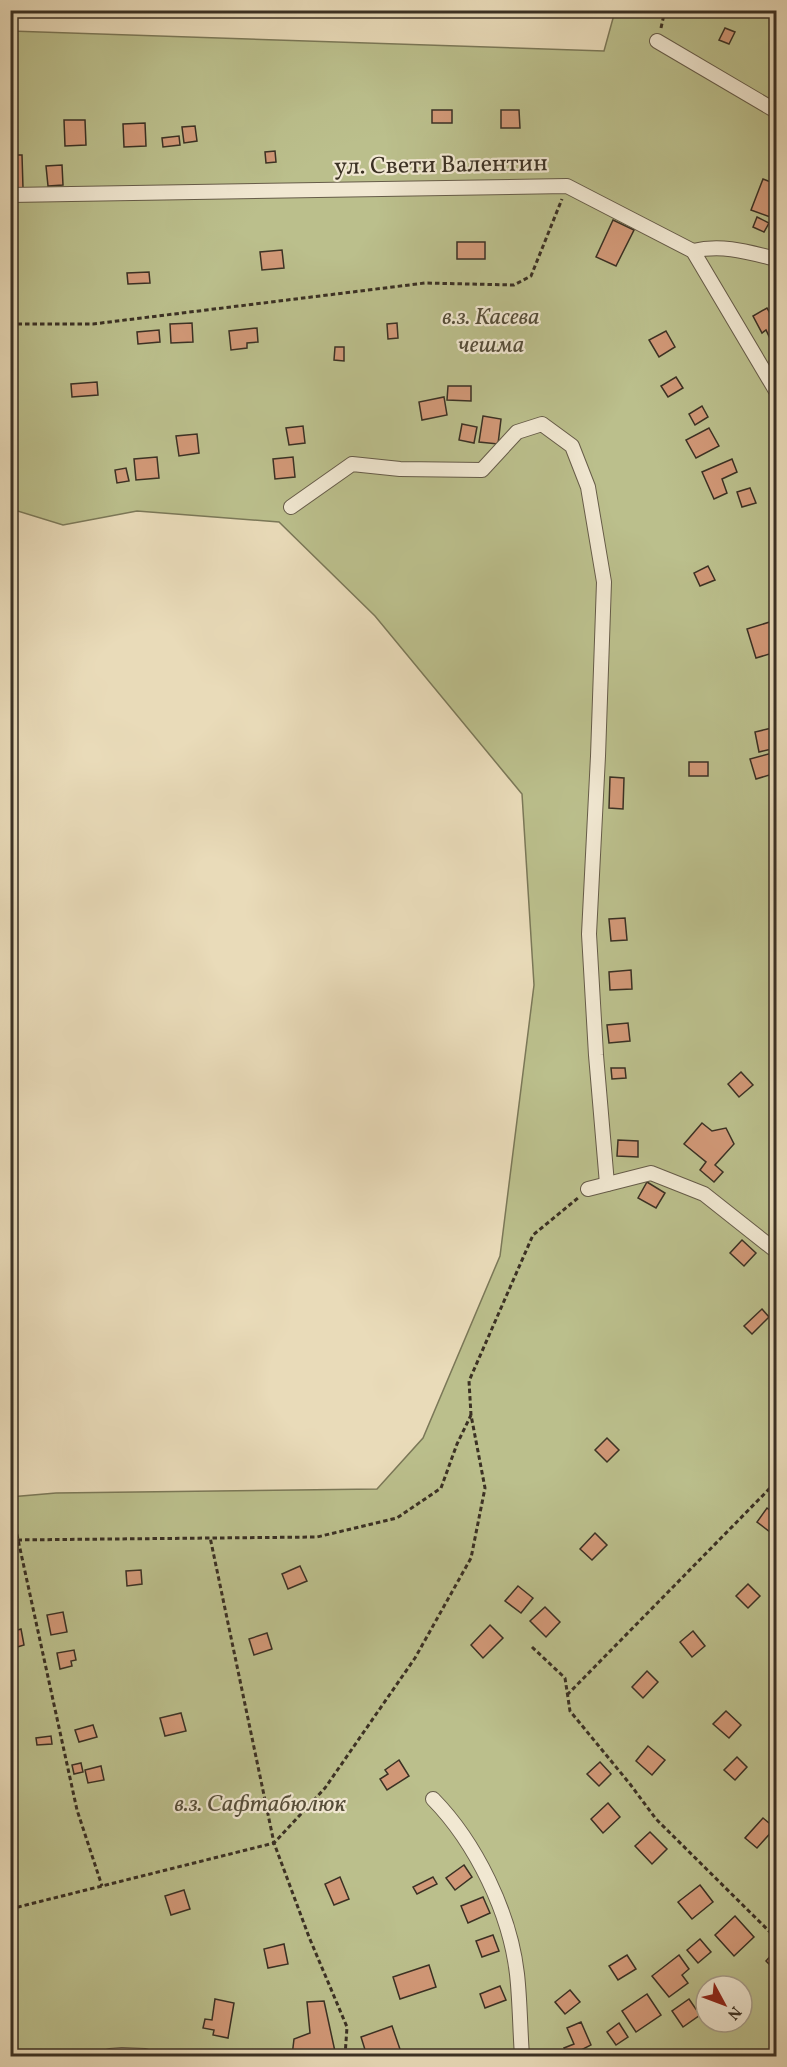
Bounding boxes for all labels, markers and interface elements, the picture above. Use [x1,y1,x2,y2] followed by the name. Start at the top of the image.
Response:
[334,147,548,185] street label: ул. Свети Валентин
[442,301,540,363] park label: в.з. Касева чешма
[174,1788,346,1822] park label: в.з. Сафтабюлюк
[694,1974,754,2034] north arrow
[721,2001,746,2024] text: N

